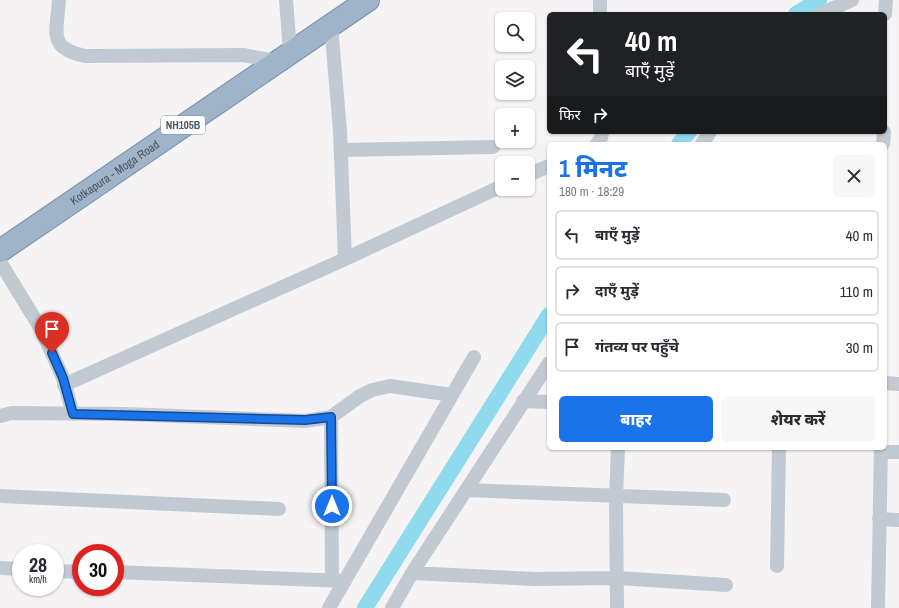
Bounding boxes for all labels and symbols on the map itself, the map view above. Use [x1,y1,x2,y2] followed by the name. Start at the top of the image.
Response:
[161,116,205,134] road number: NH105B
[67,137,163,209] street label: Kotkapura - Moga Road
[35,312,69,353] pin
[311,485,353,527] position arrow
[72,544,124,596] speed limit sign: 30

